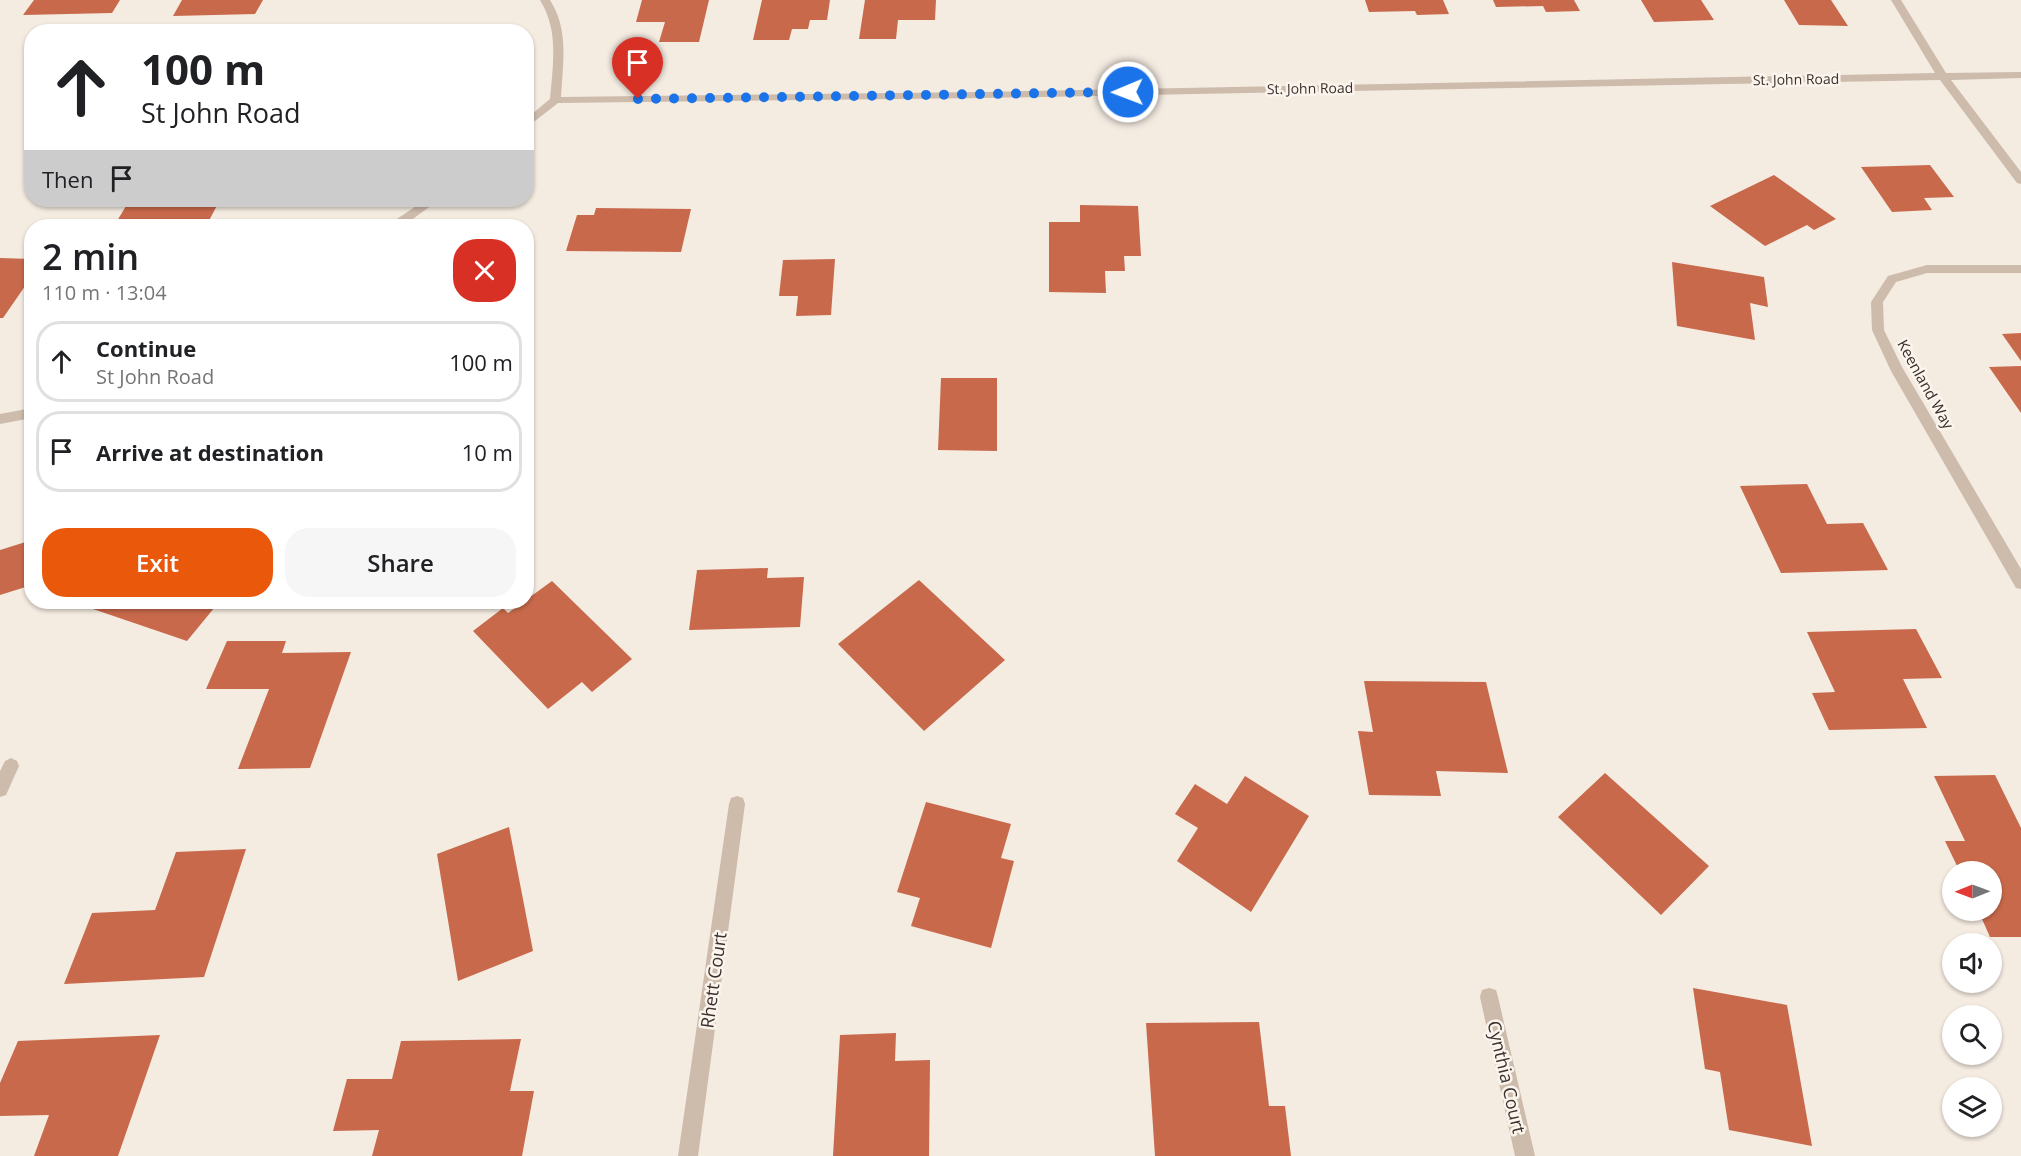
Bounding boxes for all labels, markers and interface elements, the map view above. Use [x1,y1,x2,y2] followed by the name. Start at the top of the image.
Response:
[612,37,663,99] pin
[141,40,265,97] text: 100 m
[621,46,654,79] icon: arrive
[42,48,120,126] icon: ahead
[1096,60,1160,124] position arrow
[1753,69,1839,89] street label: St. John Road
[1267,78,1353,98] street label: St. John Road
[141,94,301,131] text: St John Road
[105,162,138,195] icon: arrive
[42,164,93,194] text: Then
[42,232,139,281] text: 2 min
[453,239,516,302] button: close
[42,279,167,306] text: 110 m · 13:04
[96,333,196,363] text: Continue
[1893,336,1959,433] street label: Keenland Way
[45,345,78,378] icon: ahead
[449,347,513,377] text: 100 m
[96,363,214,390] text: St John Road
[45,435,78,468] icon: arrive
[96,437,324,467] text: Arrive at destination
[462,437,513,467] text: 10 m
[42,528,273,597] button: Exit
[285,528,516,597] button: Share
[1942,861,2002,921] north arrow
[1942,861,2002,1137] map controls
[694,930,732,1030] street label: Rhett Court
[1942,933,2002,993] button: sound
[1942,1005,2002,1065] button: search
[1482,1018,1532,1136] street label: Cynthia Court
[1942,1077,2002,1137] button: layers

